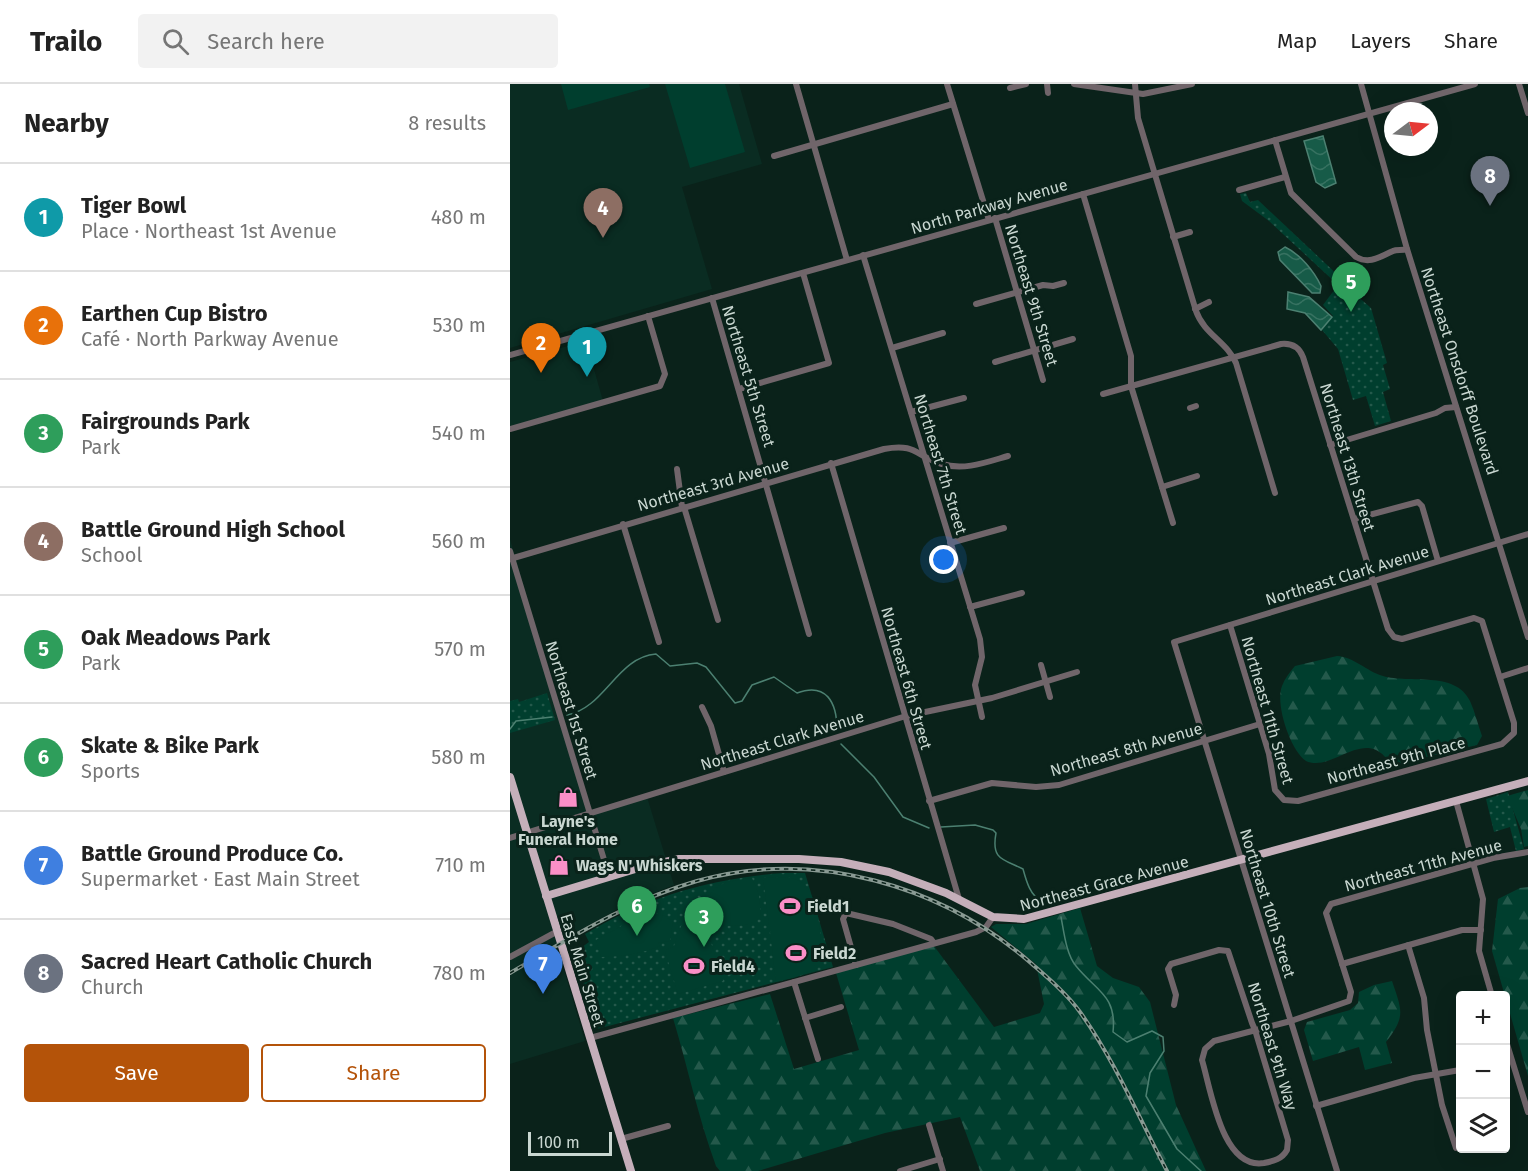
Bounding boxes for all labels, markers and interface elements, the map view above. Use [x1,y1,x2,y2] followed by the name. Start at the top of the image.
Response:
[138,14,558,68] search box
[30,25,102,58] text: Trailo
[159,25,192,58] icon: search
[207,28,325,55] text: Search here
[1277,28,1317,54] text: Map
[1350,28,1411,54] text: Layers
[1444,28,1498,54] text: Share
[1384,102,1438,156] north arrow
[24,108,109,139] text: Nearby
[408,111,486,135] text: 8 results
[1470,156,1510,206] pin: 8
[909,175,1070,238] street label: North Parkway Avenue
[584,188,622,238] pin: 4
[81,192,186,219] text: Tiger Bowl
[39,205,48,229] text: 1
[431,205,486,229] text: 480 m
[81,219,337,243] text: Place · Northeast 1st Avenue
[1001,222,1062,369] street label: Northeast 9th Street
[1332,262,1370,312] pin: 5
[1417,265,1502,477] street label: Northeast Onsdorff Boulevard
[81,300,268,327] text: Earthen Cup Bistro
[718,303,779,449] street label: Northeast 5th Street
[38,313,49,337] text: 2
[433,313,486,337] text: 530 m
[522,324,561,373] pin: 2
[81,327,339,351] text: Café · North Parkway Avenue
[568,328,607,377] pin: 1
[1316,381,1379,534] street label: Northeast 13th Street
[910,392,971,537] street label: Northeast 7th Street
[81,408,250,435] text: Fairgrounds Park
[38,421,49,445] text: 3
[432,421,486,445] text: 540 m
[81,435,120,459] text: Park
[635,454,791,515] street label: Northeast 3rd Avenue
[81,516,345,543] text: Battle Ground High School
[38,529,49,553] text: 4
[432,529,486,553] text: 560 m
[1263,542,1431,609] street label: Northeast Clark Avenue
[81,543,142,567] text: School
[929,545,958,574] your location
[877,605,936,752] street label: Northeast 6th Street
[81,624,270,651] text: Oak Meadows Park
[1237,634,1298,786] street label: Northeast 11th Street
[38,637,49,661] text: 5
[434,637,486,661] text: 570 m
[541,638,602,782] street label: Northeast 1st Street
[81,651,120,675] text: Park
[698,707,866,774] street label: Northeast Clark Avenue
[1048,719,1204,780] street label: Northeast 8th Avenue
[81,732,259,759] text: Skate & Bike Park
[1325,733,1467,788] street label: Northeast 9th Place
[38,745,49,769] text: 6
[431,745,486,769] text: 580 m
[81,759,140,783] text: Sports
[556,785,580,809] shop icon: Layne's Funeral Home
[518,812,618,849] place label: Layne's Funeral Home
[1236,826,1299,980] street label: Northeast 10th Street
[1342,835,1504,896] street label: Northeast 11th Avenue
[81,840,343,867] text: Battle Ground Produce Co.
[1018,852,1191,915] street label: Northeast Grace Avenue
[39,853,48,877] text: 7
[435,853,486,877] text: 710 m
[547,853,571,877] shop icon: Wags N' Whiskers
[576,856,703,875] place label: Wags N' Whiskers
[81,867,360,891] text: Supermarket · East Main Street
[618,886,656,936] pin: 6
[778,894,802,918] sports icon: Field1
[807,897,849,916] place label: Field1
[684,898,724,947] pin: 3
[556,911,609,1029] street label: East Main Street
[784,941,808,965] sports icon: Field2
[524,944,562,994] pin: 7
[813,944,856,963] place label: Field2
[81,948,372,975] text: Sacred Heart Catholic Church
[682,954,706,978] sports icon: Field4
[711,957,755,976] place label: Field4
[38,961,49,985] text: 8
[433,961,486,985] text: 780 m
[81,975,144,999] text: Church
[1244,980,1301,1113] street label: Northeast 9th Way
[1456,991,1510,1153] map controls
[1456,991,1510,1045] button: +
[24,1044,249,1102] button: Save
[261,1044,486,1102] button: Share
[1456,1045,1510,1099] button: −
[1456,1099,1510,1153] button: layers
[528,1129,612,1156] scale bar
[537,1133,580,1152] text: 100 m

